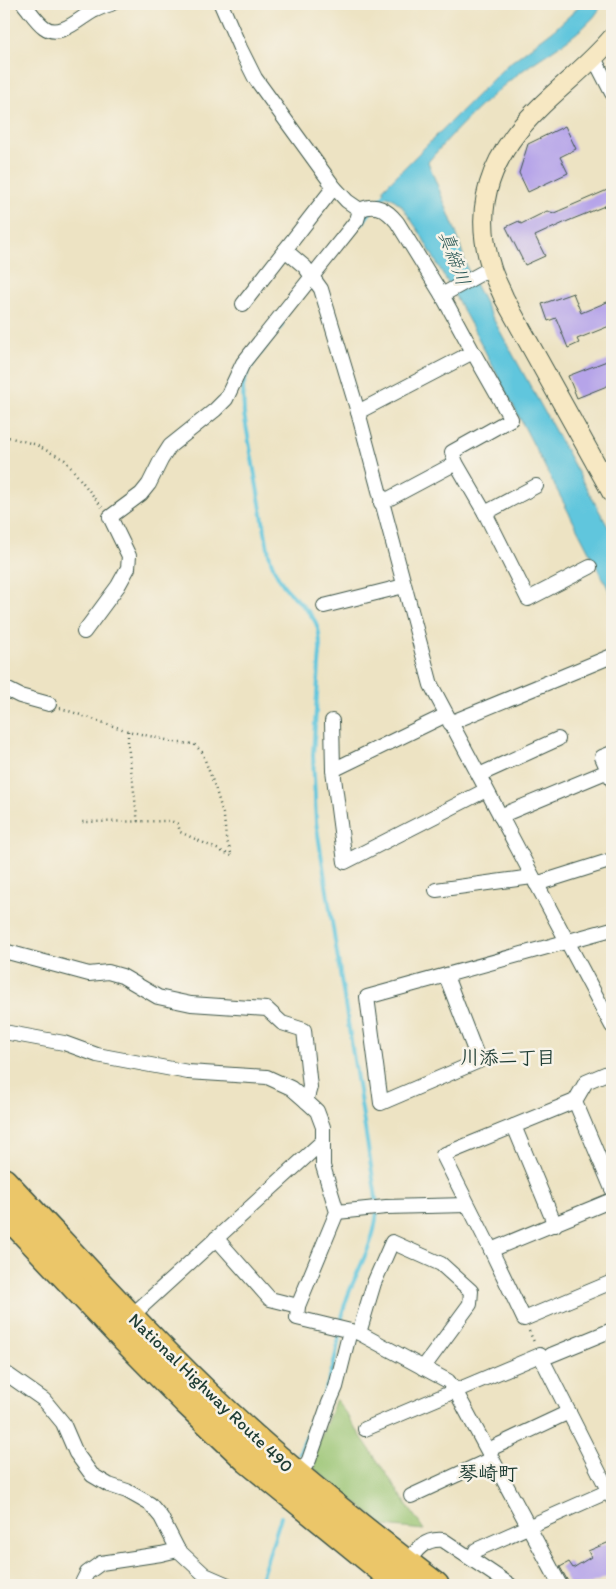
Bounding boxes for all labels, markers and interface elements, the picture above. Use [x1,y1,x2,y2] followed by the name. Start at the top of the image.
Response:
[434,227,475,289] water label: 真締川
[460,1046,556,1069] district label: 川添二丁目
[124,1309,298,1477] street label: National Highway Route 490
[458,1461,518,1485] district label: 琴崎町

